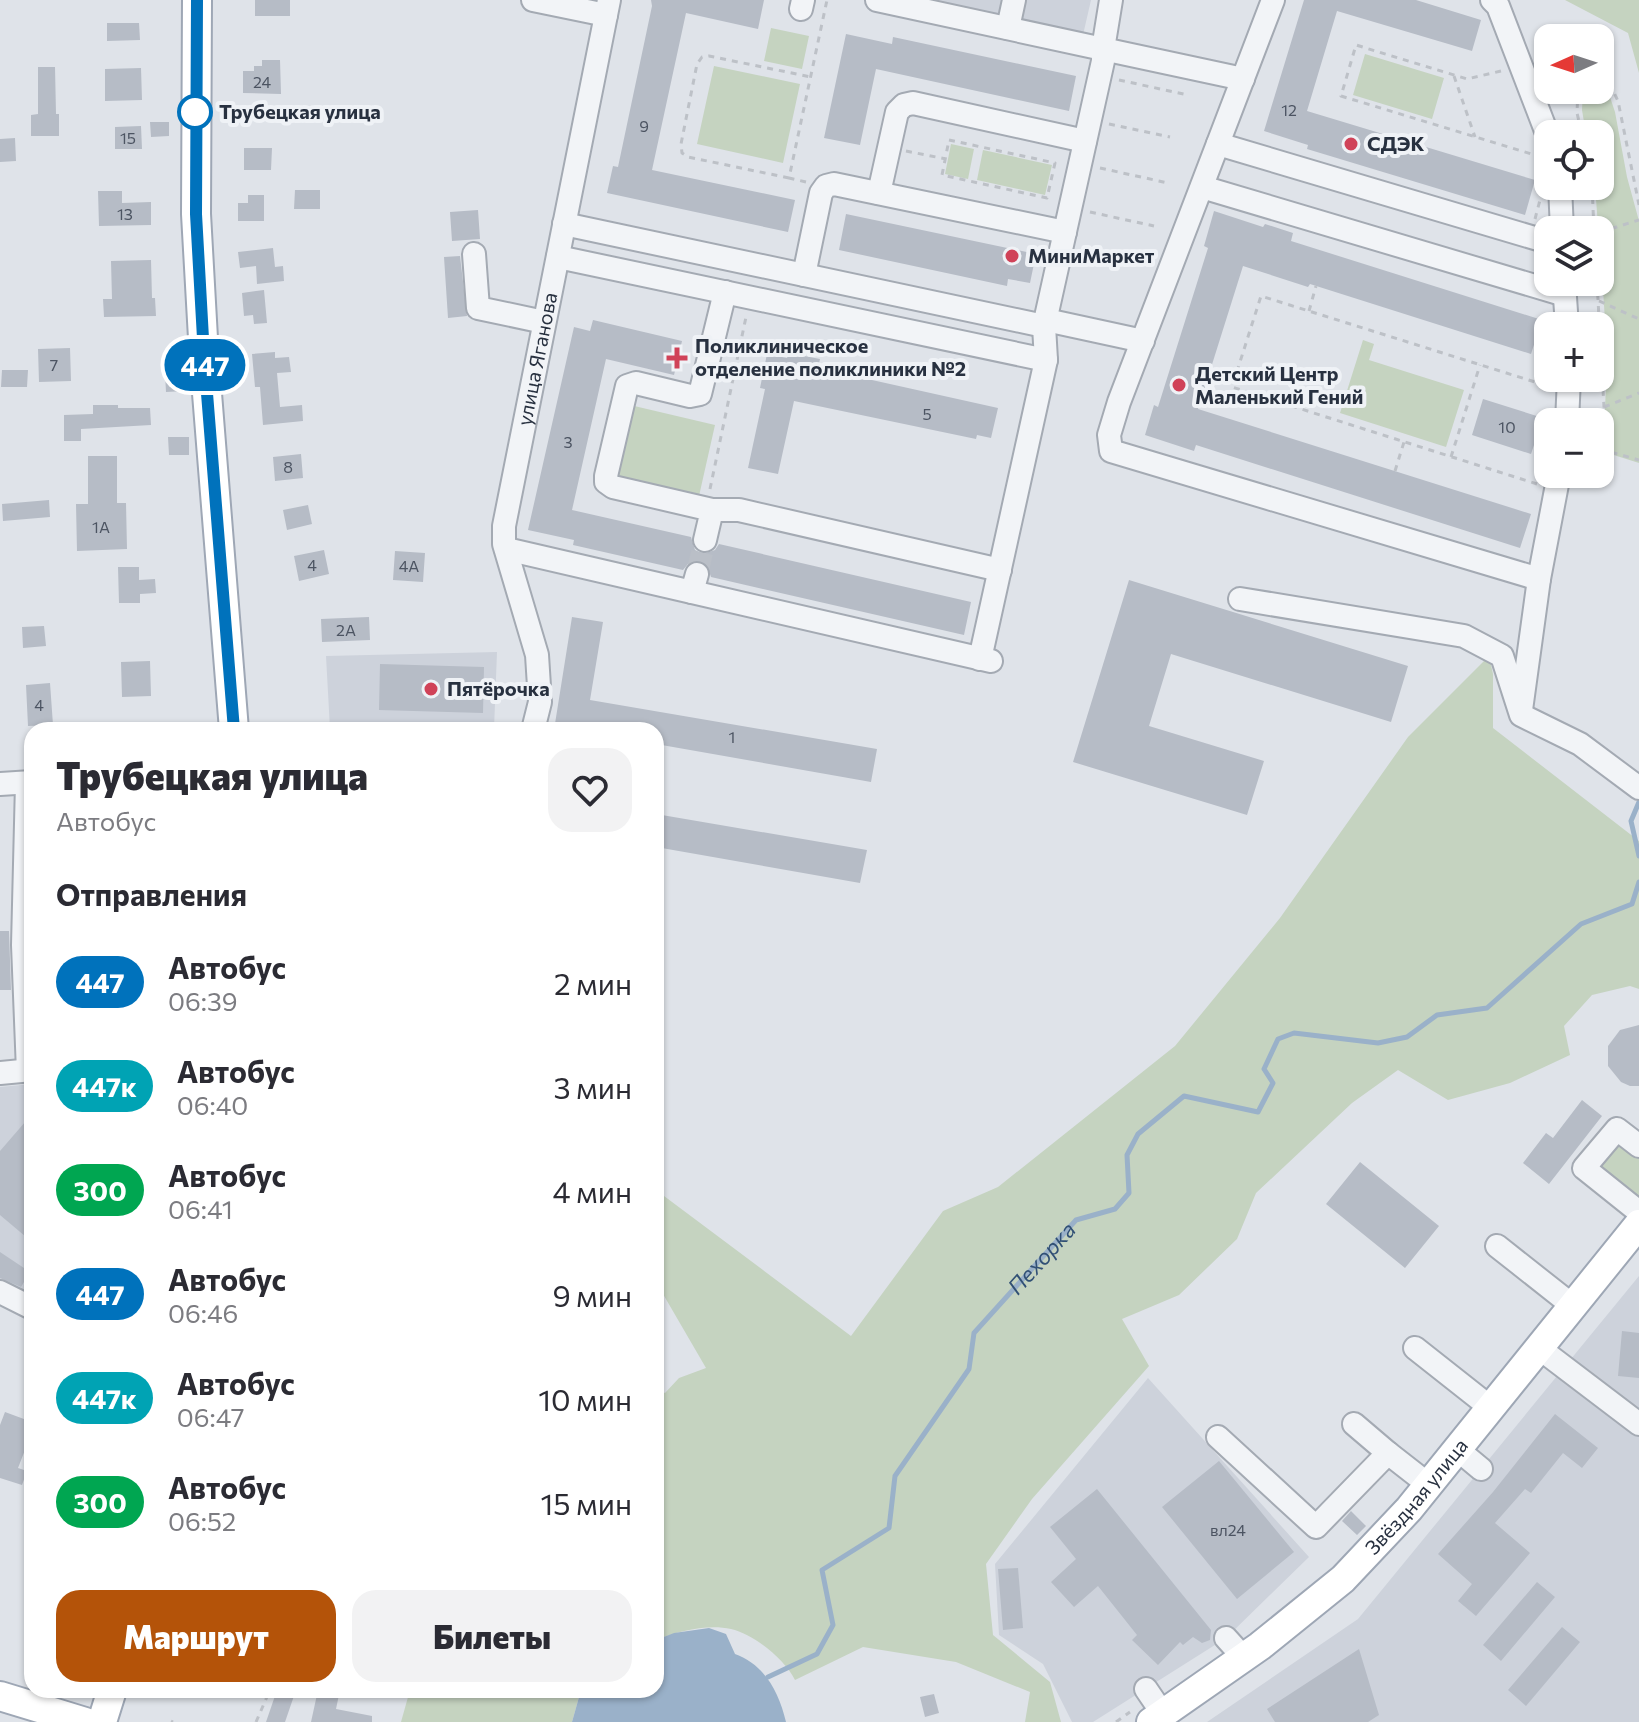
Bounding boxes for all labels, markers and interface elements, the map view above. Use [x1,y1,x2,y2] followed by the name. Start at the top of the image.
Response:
[1534,24,1614,104] north arrow
[1534,24,1614,488] map controls
[253,72,271,91] house number: 24
[178,95,212,129] marker: Трубецкая улица
[219,99,381,123] place label: Трубецкая улица
[1281,100,1297,119] house number: 12
[639,116,649,135] house number: 9
[1534,120,1614,200] button: locate
[120,128,136,147] house number: 15
[1367,131,1425,155] place label: СДЭК
[1342,135,1360,153] marker: СДЭК
[117,204,133,223] house number: 13
[1534,216,1614,296] button: layers
[1028,243,1155,267] place label: МиниМаркет
[1003,247,1021,265] marker: МиниМаркет
[511,290,561,428] street label: улица Яганова
[1534,312,1614,392] button: +
[695,333,966,380] place label: Поликлиническое отделение поликлиники №2
[159,339,251,391] line badge: 447
[666,347,688,369] marker: Поликлиническое отделение поликлиники №2
[180,348,230,382] text: 447
[50,355,58,374] house number: 7
[1195,361,1363,408] place label: Детский Центр Маленький Гений
[1170,376,1188,394] marker: Детский Центр Маленький Гений
[922,404,932,423] house number: 5
[1534,408,1614,488] button: −
[1498,417,1516,436] house number: 10
[563,432,573,451] house number: 3
[283,457,293,476] house number: 8
[92,517,110,536] house number: 1А
[307,555,317,574] house number: 4
[399,556,419,575] house number: 4А
[336,620,356,639] house number: 2А
[447,676,550,700] place label: Пятёрочка
[422,680,440,698] marker: Пятёрочка
[34,695,44,714] house number: 4
[729,727,735,746] house number: 1
[548,748,632,832] button: heart
[56,751,368,798] text: Трубецкая улица
[56,805,156,836] text: Автобус
[56,875,247,912] text: Отправления
[168,948,286,985] text: Автобус
[554,964,632,1001] text: 2 мин
[75,965,125,999] text: 447
[168,985,238,1016] text: 06:39
[177,1052,295,1089] text: Автобус
[553,1068,632,1105] text: 3 мин
[72,1069,137,1103] text: 447к
[177,1089,248,1120] text: 06:40
[168,1156,286,1193] text: Автобус
[553,1172,632,1209] text: 4 мин
[73,1173,127,1207] text: 300
[168,1193,233,1224] text: 06:41
[1002,1216,1081,1300] water label: Пехорка
[168,1260,286,1297] text: Автобус
[552,1276,632,1313] text: 9 мин
[75,1277,125,1311] text: 447
[168,1297,238,1328] text: 06:46
[177,1364,295,1401] text: Автобус
[538,1380,632,1417] text: 10 мин
[72,1381,137,1415] text: 447к
[177,1401,244,1432] text: 06:47
[1360,1433,1472,1559] street label: Звёздная улица
[168,1468,286,1505] text: Автобус
[541,1484,632,1521] text: 15 мин
[73,1485,127,1519] text: 300
[168,1505,236,1536] text: 06:52
[1210,1520,1246,1539] house number: вл24
[56,1590,336,1682] button: Маршрут
[352,1590,632,1682] button: Билеты

